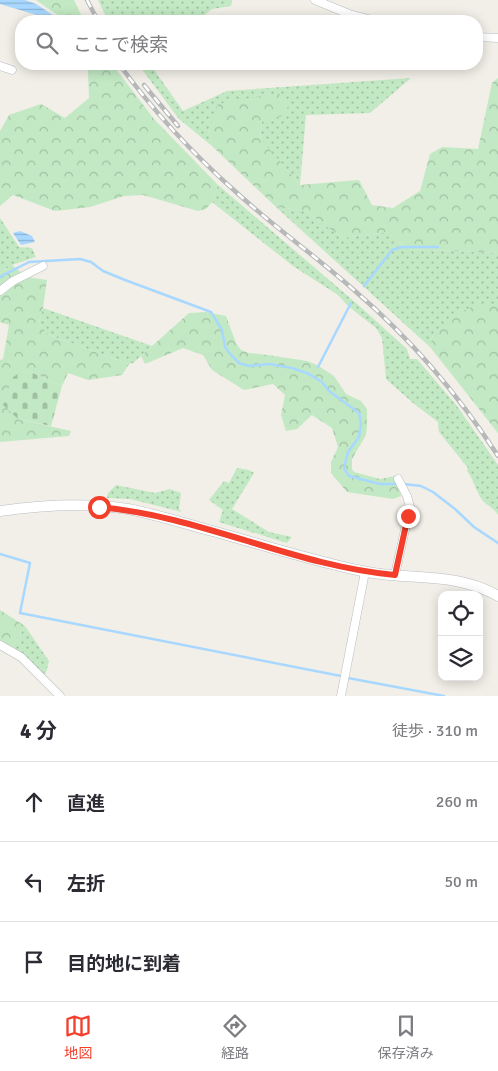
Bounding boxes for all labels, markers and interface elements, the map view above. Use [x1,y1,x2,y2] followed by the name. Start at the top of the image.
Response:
[15,15,483,70] search box
[33,29,61,57] icon: search
[73,33,168,57] text: ここで検索
[88,496,111,519] route start
[397,505,420,528] route end
[438,591,483,681] map controls
[438,591,483,636] button: locate
[438,636,483,681] button: layers
[20,718,57,744] text: 4 分
[392,721,478,741] text: 徒歩 · 310 m
[20,788,48,816] icon: ahead
[67,792,105,816] text: 直進
[436,792,478,812] text: 260 m
[20,868,48,896] icon: left
[67,872,105,896] text: 左折
[444,872,478,892] text: 50 m
[20,948,48,976] icon: arrive
[67,952,181,976] text: 目的地に到着
[64,1012,92,1062] tab: 地図
[221,1012,249,1062] tab: 経路
[378,1012,434,1062] tab: 保存済み

